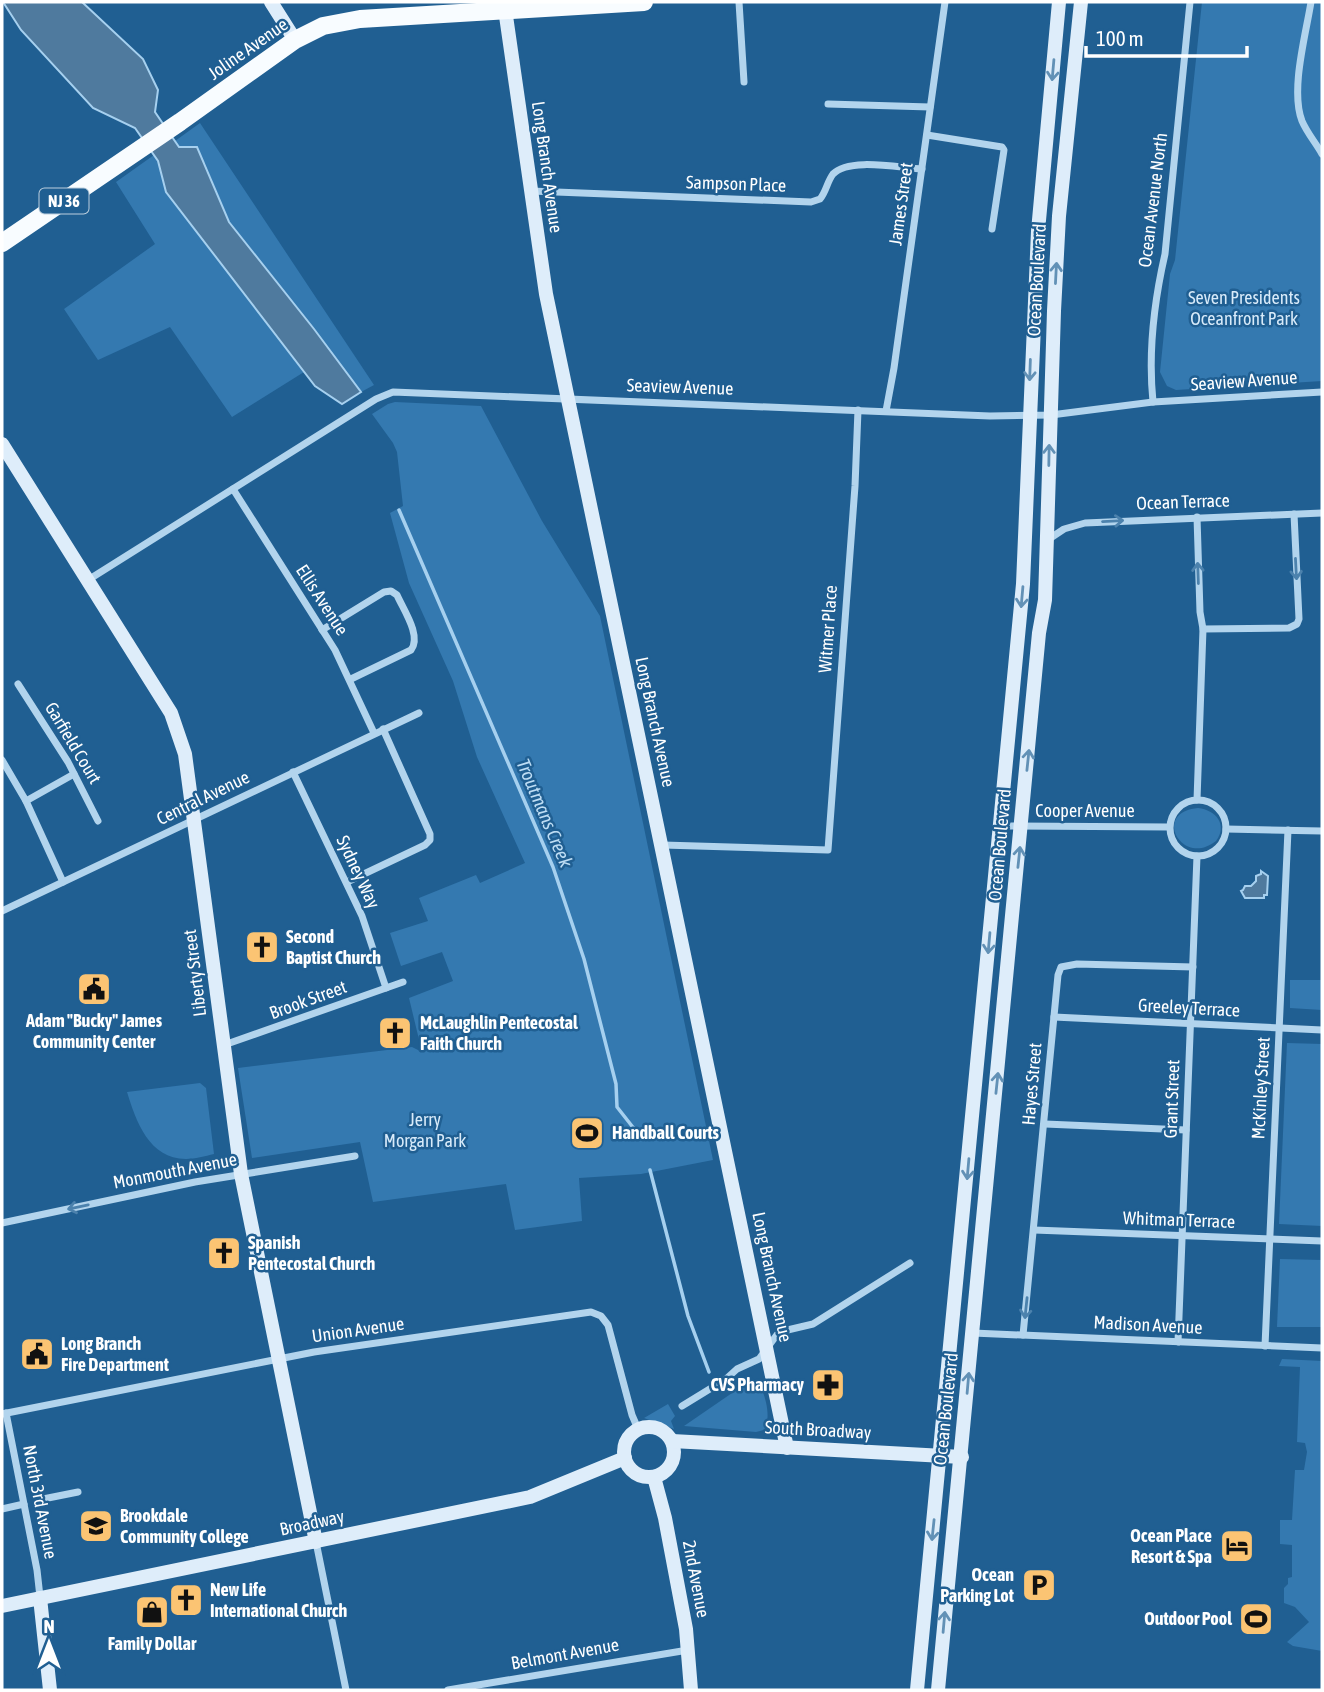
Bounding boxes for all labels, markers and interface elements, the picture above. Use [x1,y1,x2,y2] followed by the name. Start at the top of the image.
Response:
[204,14,292,84] street label: Joline Avenue
[1086,14,1247,58] scale bar
[1096,26,1144,50] text: 100 m
[1046,58,1059,81] one-way arrow
[528,100,567,234] street label: Long Branch Avenue
[1134,131,1171,268] street label: Ocean Avenue North
[884,161,917,247] street label: James Street
[686,171,786,196] street label: Sampson Place
[40,188,88,214] road number: NJ 36
[1023,223,1050,337] street label: Ocean Boulevard
[1050,263,1063,285] one-way arrow
[1188,287,1300,329] park label: Seven Presidents Oceanfront Park
[1024,358,1037,381] one-way arrow
[1190,366,1298,395] street label: Seaview Avenue
[626,374,734,399] street label: Seaview Avenue
[1042,444,1056,467] one-way arrow
[1136,489,1230,514] street label: Ocean Terrace
[1101,515,1124,528] one-way arrow
[1290,557,1303,580] one-way arrow
[292,560,353,639] street label: Ellis Avenue
[1192,562,1205,585] one-way arrow
[814,584,841,674] street label: Witmer Place
[1015,585,1028,608] one-way arrow
[631,655,680,789] street label: Long Branch Avenue
[41,698,106,787] street label: Garfield Court
[1021,749,1034,771] one-way arrow
[512,755,578,871] water label: Troutmans Creek
[153,766,253,829] street label: Central Avenue
[984,788,1015,902] street label: Ocean Boulevard
[1035,800,1135,821] street label: Cooper Avenue
[332,832,384,912] street label: Sydney Way
[1012,846,1025,869] one-way arrow
[286,926,381,968] place label: Second Baptist Church
[179,928,210,1018] street label: Liberty Street
[243,928,281,966] church icon: Second Baptist Church
[982,931,995,954] one-way arrow
[75,970,113,1008] public building icon: Adam "Bucky" James Community Center
[266,976,349,1023] street label: Brook Street
[1138,994,1241,1021] street label: Greeley Terrace
[25,1010,163,1052] place label: Adam "Bucky" James Community Center
[420,1012,578,1054] place label: McLaughlin Pentecostal Faith Church
[376,1014,414,1052] church icon: McLaughlin Pentecostal Faith Church
[1247,1036,1274,1140] street label: McKinley Street
[1017,1042,1046,1126] street label: Hayes Street
[1160,1059,1183,1139] street label: Grant Street
[991,1072,1004,1095] one-way arrow
[384,1109,466,1151] park label: Jerry Morgan Park
[568,1114,606,1152] sports icon: Handball Courts
[612,1122,720,1143] place label: Handball Courts
[111,1148,239,1193] street label: Monmouth Avenue
[961,1158,974,1180] one-way arrow
[67,1201,90,1214] one-way arrow
[1123,1207,1235,1232] street label: Whitman Terrace
[748,1210,797,1344] street label: Long Branch Avenue
[248,1232,375,1274] place label: Spanish Pentecostal Church
[205,1234,243,1272] church icon: Spanish Pentecostal Church
[1019,1296,1032,1319] one-way arrow
[1093,1311,1203,1338] street label: Madison Avenue
[310,1313,405,1346] street label: Union Avenue
[61,1333,170,1375] place label: Long Branch Fire Department
[18,1335,56,1373] public building icon: Long Branch Fire Department
[929,1352,962,1466] street label: Ocean Boulevard
[809,1366,847,1404] pharmacy icon: CVS Pharmacy
[962,1372,975,1395] one-way arrow
[710,1374,805,1395] place label: CVS Pharmacy
[764,1416,872,1443] street label: South Broadway
[19,1443,62,1560] street label: North 3rd Avenue
[120,1505,249,1547] place label: Brookdale Community College
[278,1505,346,1540] street label: Broadway
[77,1507,115,1545] school or university icon: Brookdale Community College
[926,1518,939,1541] one-way arrow
[1130,1525,1212,1567] place label: Ocean Place Resort & Spa
[1218,1527,1256,1565] hotel icon: Ocean Place Resort & Spa
[679,1539,714,1619] street label: 2nd Avenue
[940,1564,1015,1606] place label: Ocean Parking Lot
[1020,1566,1058,1604] parking icon: Ocean Parking Lot
[210,1579,348,1621] place label: New Life International Church
[167,1581,205,1619] church icon: New Life International Church
[133,1593,171,1631] shop icon: Family Dollar
[1237,1600,1275,1638] sports icon: Outdoor Pool
[14,1608,84,1678] north arrow
[1144,1608,1232,1629] place label: Outdoor Pool
[938,1611,951,1634] one-way arrow
[43,1615,55,1637] text: N
[108,1633,197,1654] place label: Family Dollar
[509,1634,620,1673] street label: Belmont Avenue

